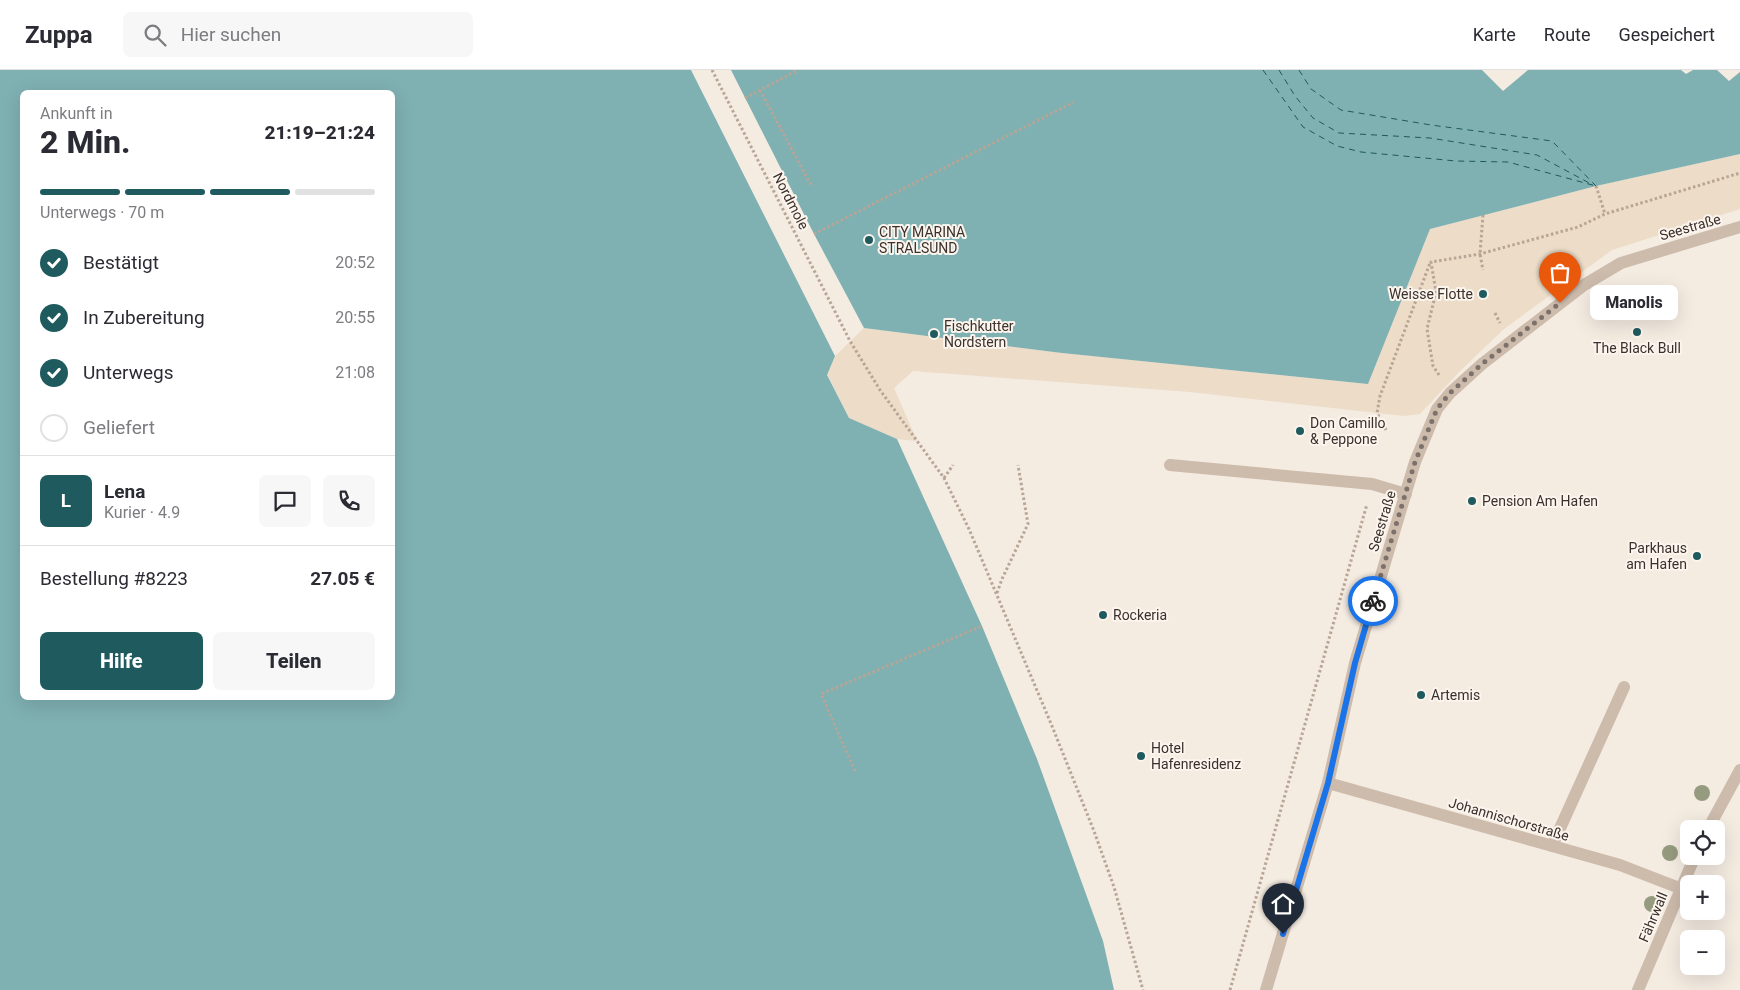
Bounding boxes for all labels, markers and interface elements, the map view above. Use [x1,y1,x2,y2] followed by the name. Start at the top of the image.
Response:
[123,12,473,57] search box
[25,21,93,49] text: Zuppa
[141,21,169,49] icon: search
[181,23,281,46] text: Hier suchen
[1473,24,1516,45] text: Karte
[1544,24,1591,45] text: Route
[1619,24,1715,45] text: Gespeichert
[40,104,113,123] text: Ankunft in
[264,121,375,144] text: 21:19–21:24
[40,123,131,161] text: 2 Min.
[770,170,812,232] street label: Nordmole
[40,203,164,222] text: Unterwegs · 70 m
[1658,211,1722,243] street label: Seestraße
[879,224,965,256] place label: CITY MARINA STRALSUND
[863,234,875,246] marker: CITY MARINA STRALSUND
[40,249,68,277] icon: check
[83,251,159,274] text: Bestätigt
[1539,252,1581,303] pin
[335,253,375,272] text: 20:52
[1546,259,1574,287] icon: bag
[1389,286,1473,302] place label: Weisse Flotte
[1590,286,1678,320] callout: Manolis
[1477,288,1489,300] marker: Weisse Flotte
[1605,293,1663,312] text: Manolis
[40,304,68,332] icon: check
[83,306,205,329] text: In Zubereitung
[335,308,375,327] text: 20:55
[944,318,1014,350] place label: Fischkutter Nordstern
[1631,326,1643,338] marker: The Black Bull
[928,328,940,340] marker: Fischkutter Nordstern
[1593,340,1681,356] place label: The Black Bull
[40,359,68,387] icon: check
[83,361,174,384] text: Unterwegs
[335,363,375,382] text: 21:08
[1310,415,1386,447] place label: Don Camillo & Peppone
[83,416,155,439] text: Geliefert
[1294,425,1306,437] marker: Don Camillo & Peppone
[259,475,311,527] button: chat
[323,475,375,527] button: phone
[104,480,145,503] text: Lena
[61,489,71,512] text: L
[1365,489,1399,553] street label: Seestraße
[1482,493,1598,509] place label: Pension Am Hafen
[1466,495,1478,507] marker: Pension Am Hafen
[104,503,180,522] text: Kurier · 4.9
[1626,540,1687,572] place label: Parkhaus am Hafen
[1691,550,1703,562] marker: Parkhaus am Hafen
[40,567,188,590] text: Bestellung #8223
[310,567,375,590] text: 27.05 €
[1348,576,1398,626] courier
[1359,587,1387,615] icon: bike
[1113,607,1167,623] place label: Rockeria
[1097,609,1109,621] marker: Rockeria
[40,632,203,690] button: Hilfe
[213,632,375,690] button: Teilen
[1431,687,1480,703] place label: Artemis
[1415,689,1427,701] marker: Artemis
[1151,740,1241,772] place label: Hotel Hafenresidenz
[1135,750,1147,762] marker: Hotel Hafenresidenz
[1447,794,1571,844] street label: Johannischorstraße
[1680,820,1725,975] map controls
[1680,820,1725,865] button: locate
[1680,875,1725,920] button: +
[1262,883,1304,934] pin
[1269,890,1297,918] icon: home
[1635,890,1671,944] street label: Fährwall
[1680,930,1725,975] button: −

